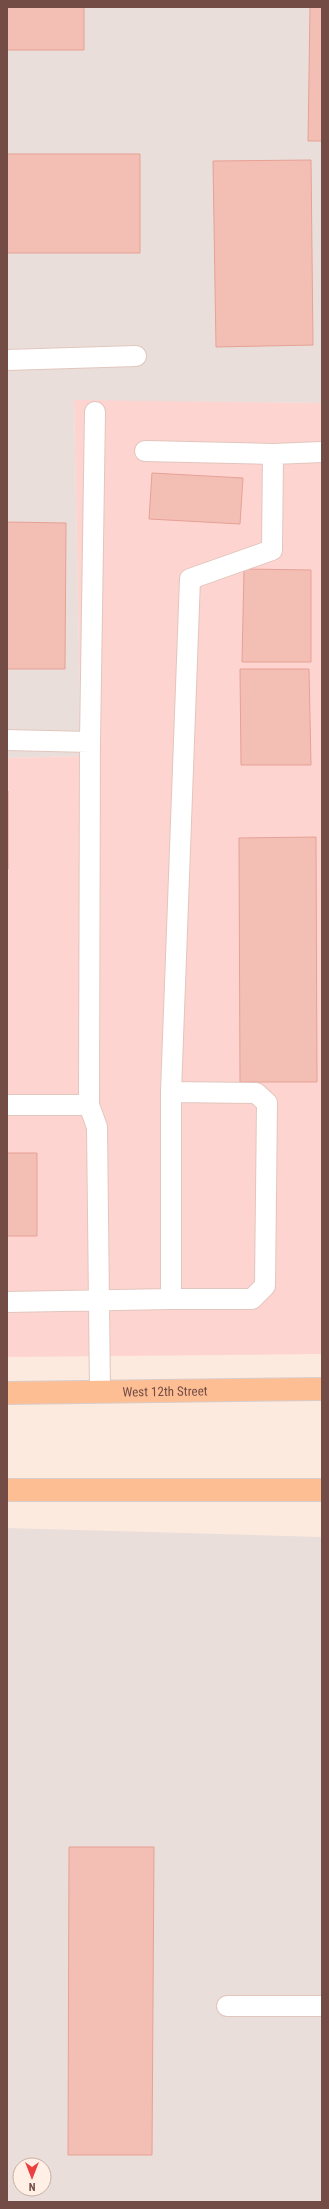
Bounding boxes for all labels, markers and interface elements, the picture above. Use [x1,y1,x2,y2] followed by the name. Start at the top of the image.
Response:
[122,1383,208,1400] street label: West 12th Street
[12,2157,52,2197] north arrow
[28,2180,35,2193] text: N

